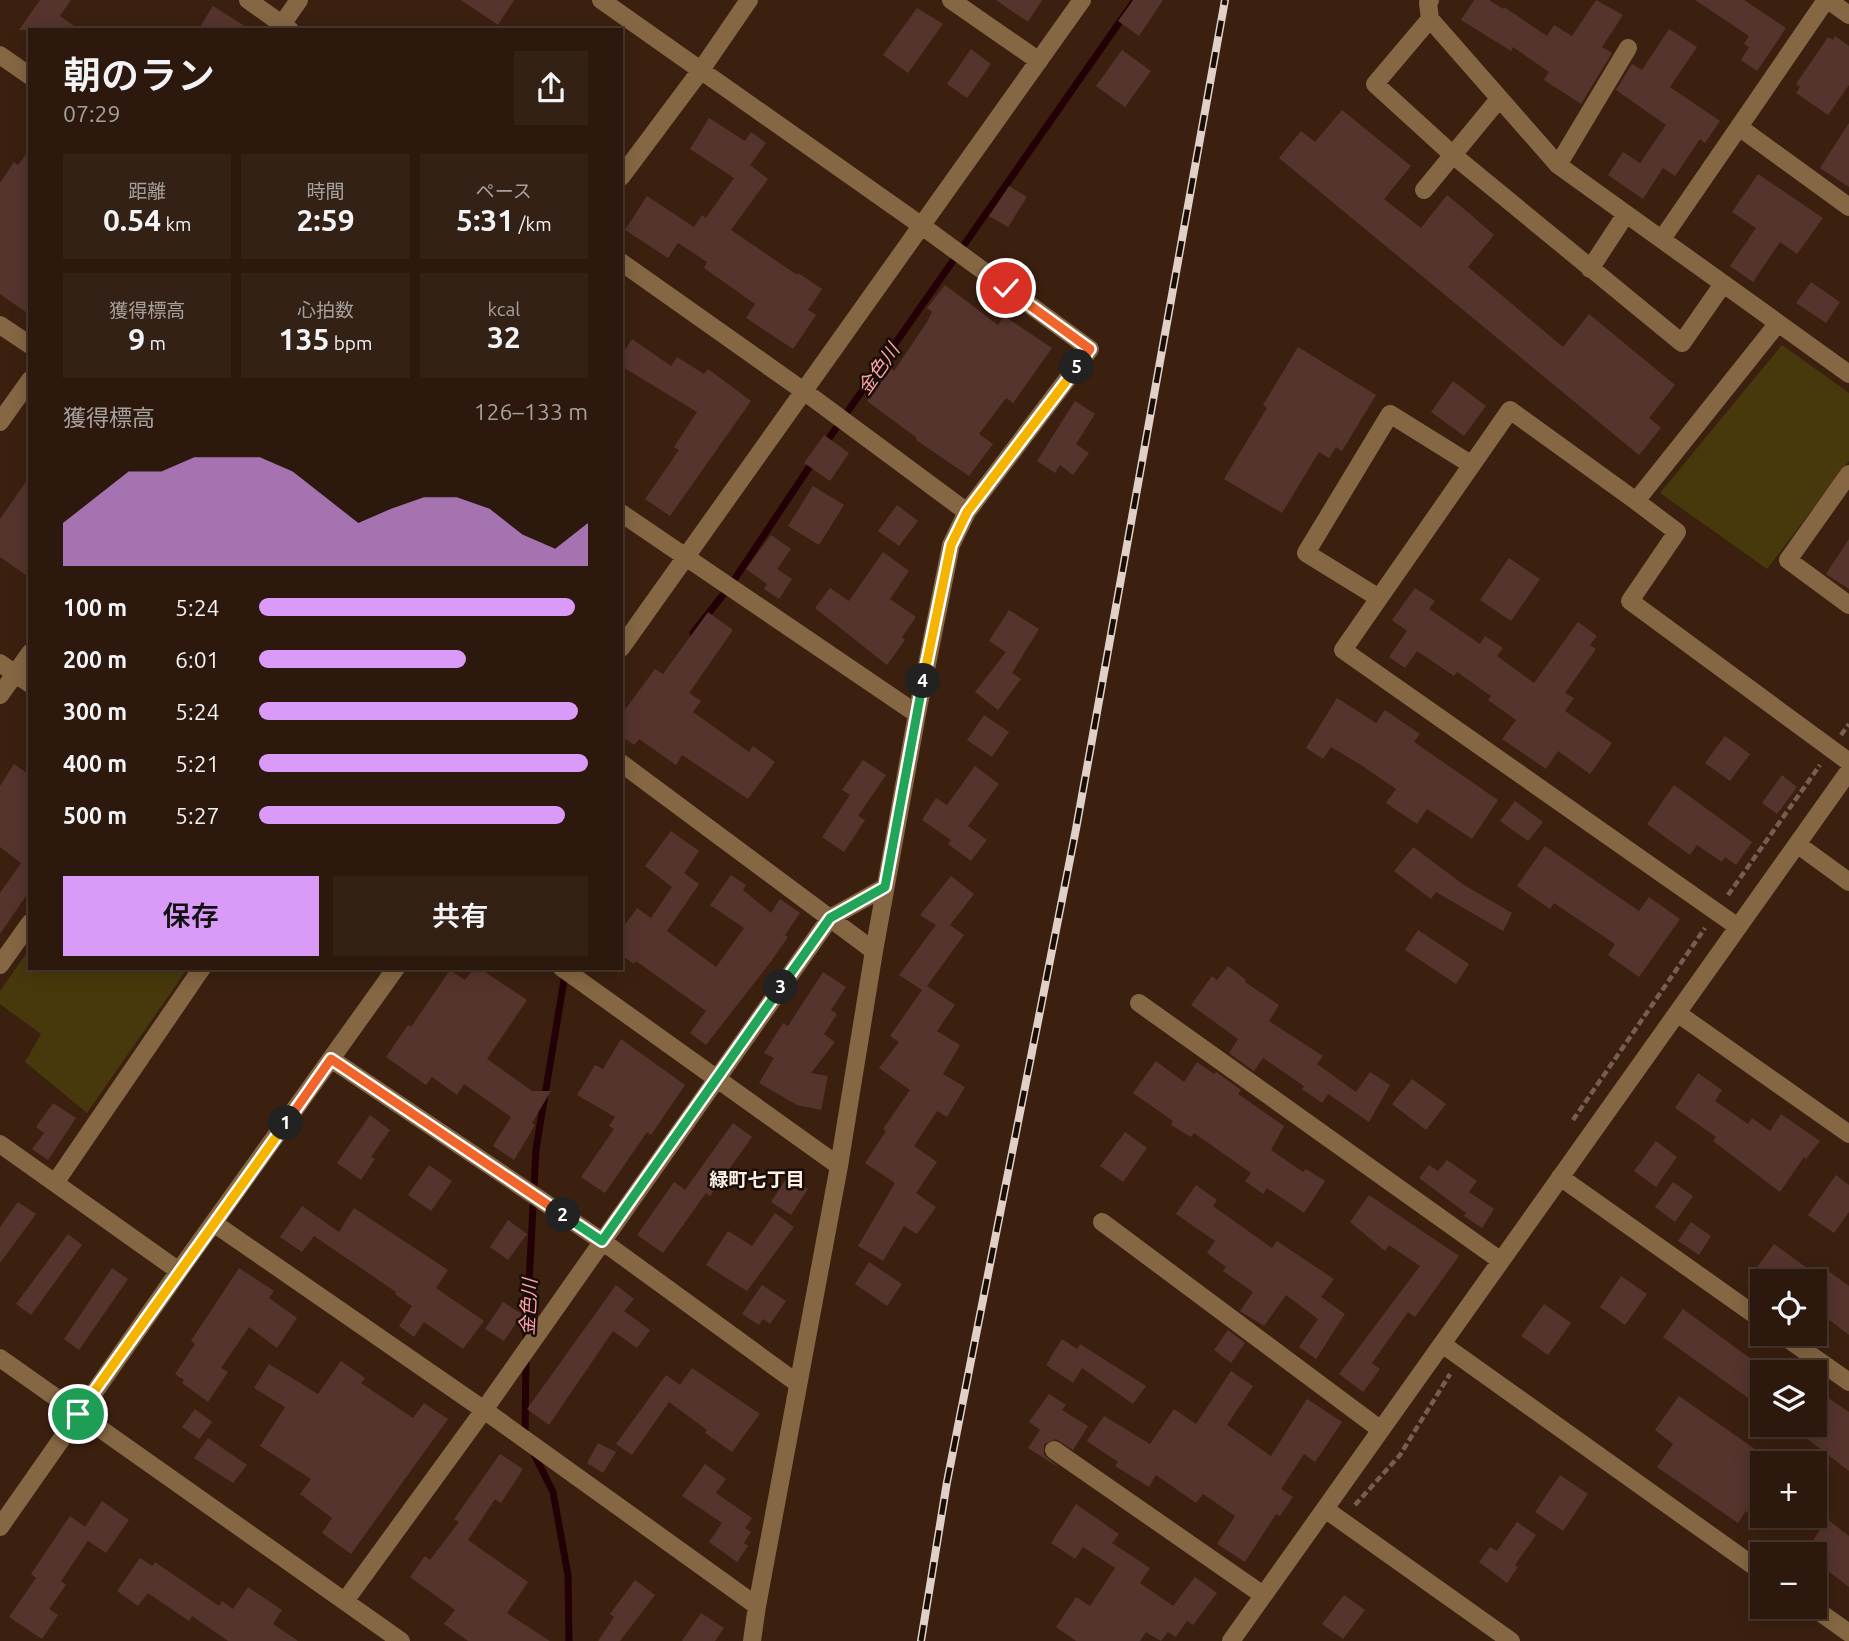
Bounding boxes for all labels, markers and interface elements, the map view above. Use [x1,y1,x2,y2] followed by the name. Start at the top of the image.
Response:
[514,51,588,125] button: share
[63,54,215,96] text: 朝のラン
[63,101,121,126] text: 07:29
[128,180,166,202] text: 距離
[306,180,345,202] text: 時間
[476,180,532,202] text: ペース
[103,203,161,237] text: 0.54
[296,203,355,237] text: 2:59
[456,203,514,237] text: 5:31
[161,213,191,235] text: km
[514,213,552,235] text: /km
[976,258,1036,318] pin
[987,269,1025,307] icon: check
[487,298,520,320] text: kcal
[109,299,185,321] text: 獲得標高
[297,299,354,321] text: 心拍数
[487,320,521,354] text: 32
[128,322,145,356] text: 9
[279,322,329,356] text: 135
[145,332,166,354] text: m
[329,332,372,354] text: bpm
[853,338,905,399] water label: 金色川
[1060,350,1094,384] pin: 5
[1071,355,1082,377] text: 5
[474,399,588,424] text: 126–133 m
[63,405,155,430] text: 獲得標高
[63,595,127,620] text: 100 m
[175,595,220,620] text: 5:24
[63,647,127,672] text: 200 m
[175,647,220,672] text: 6:01
[906,664,940,698] pin: 4
[917,669,928,691] text: 4
[63,699,127,724] text: 300 m
[175,699,220,724] text: 5:24
[63,751,127,776] text: 400 m
[175,751,220,776] text: 5:21
[63,803,127,828] text: 500 m
[175,803,220,828] text: 5:27
[63,876,319,956] button: 保存
[333,876,588,956] button: 共有
[764,970,798,1004] pin: 3
[775,975,786,997] text: 3
[268,1106,304,1140] pin: 1
[280,1111,291,1133] text: 1
[709,1168,805,1190] district label: 緑町七丁目
[546,1198,580,1232] pin: 2
[557,1203,568,1225] text: 2
[1750,1269,1827,1619] map controls
[1750,1269,1827,1346] button: locate
[516,1276,541,1336] water label: 金色川
[1750,1360,1827,1437] button: layers
[48,1384,108,1444] pin
[59,1395,97,1433] icon: arrive
[1750,1451,1827,1528] button: +
[1750,1542,1827,1619] button: −

